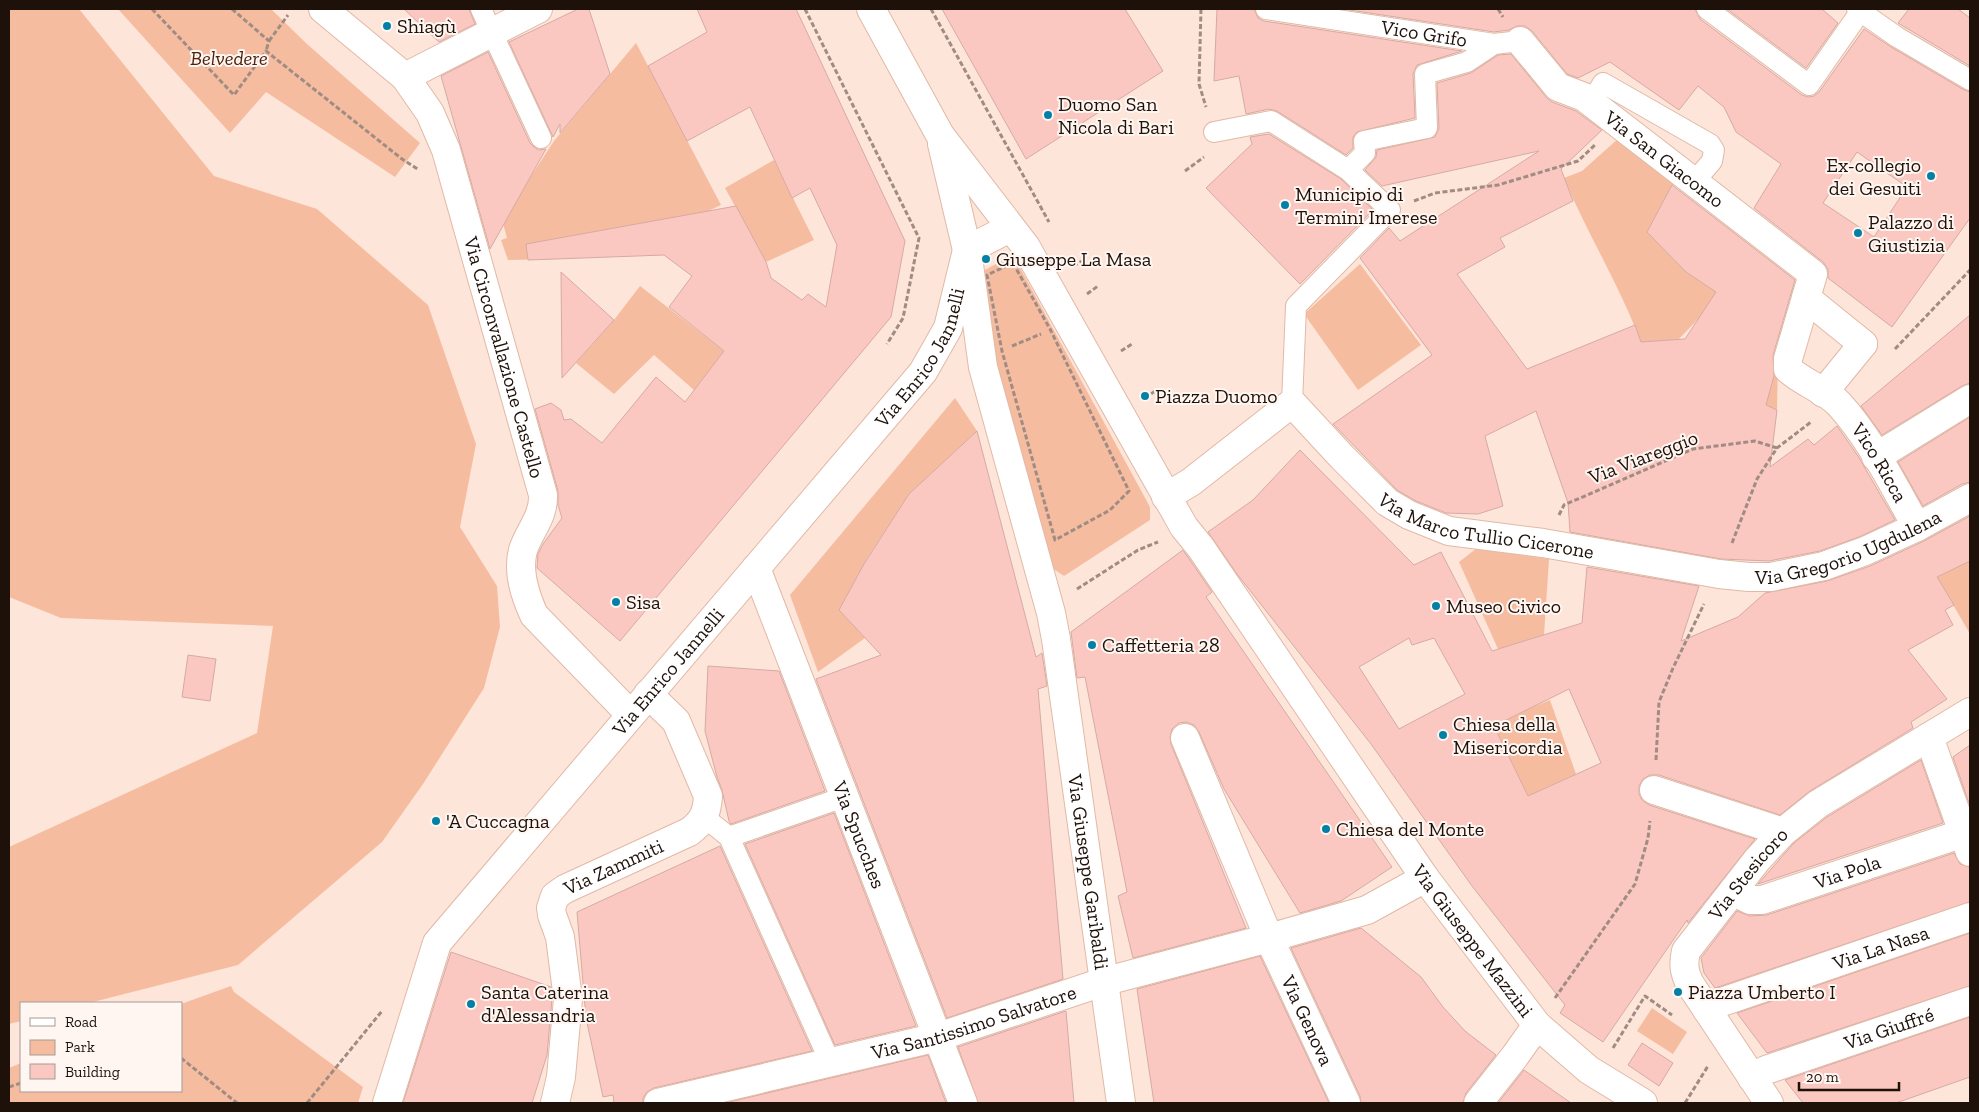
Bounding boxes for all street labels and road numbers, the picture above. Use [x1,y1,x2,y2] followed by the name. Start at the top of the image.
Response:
[1379,15,1469,52] street label: Vico Grifo
[1599,105,1729,213] street label: Via San Giacomo
[459,233,550,481] street label: Via Circonvallazione Castello
[869,285,969,433] street label: Via Enrico Jannelli
[1846,417,1913,507] street label: Vico Ricca
[1584,425,1701,489] street label: Via Viareggio
[1372,487,1596,564] street label: Via Marco Tullio Cicerone
[1754,504,1945,589] street label: Via Gregorio Ugdulena
[606,603,729,741] street label: Via Enrico Jannelli
[1063,772,1114,972] street label: Via Giuseppe Garibaldi
[827,777,891,892] street label: Via Spucches
[1702,823,1793,925] street label: Via Stesicoro
[559,833,667,900] street label: Via Zammiti
[1810,849,1884,894] street label: Via Pola
[1407,859,1539,1022] street label: Via Giuseppe Mazzini
[1829,920,1932,975] street label: Via La Nasa
[1276,971,1339,1070] street label: Via Genova
[868,980,1079,1065] street label: Via Santissimo Salvatore
[1840,1002,1937,1055] street label: Via Giuffré

